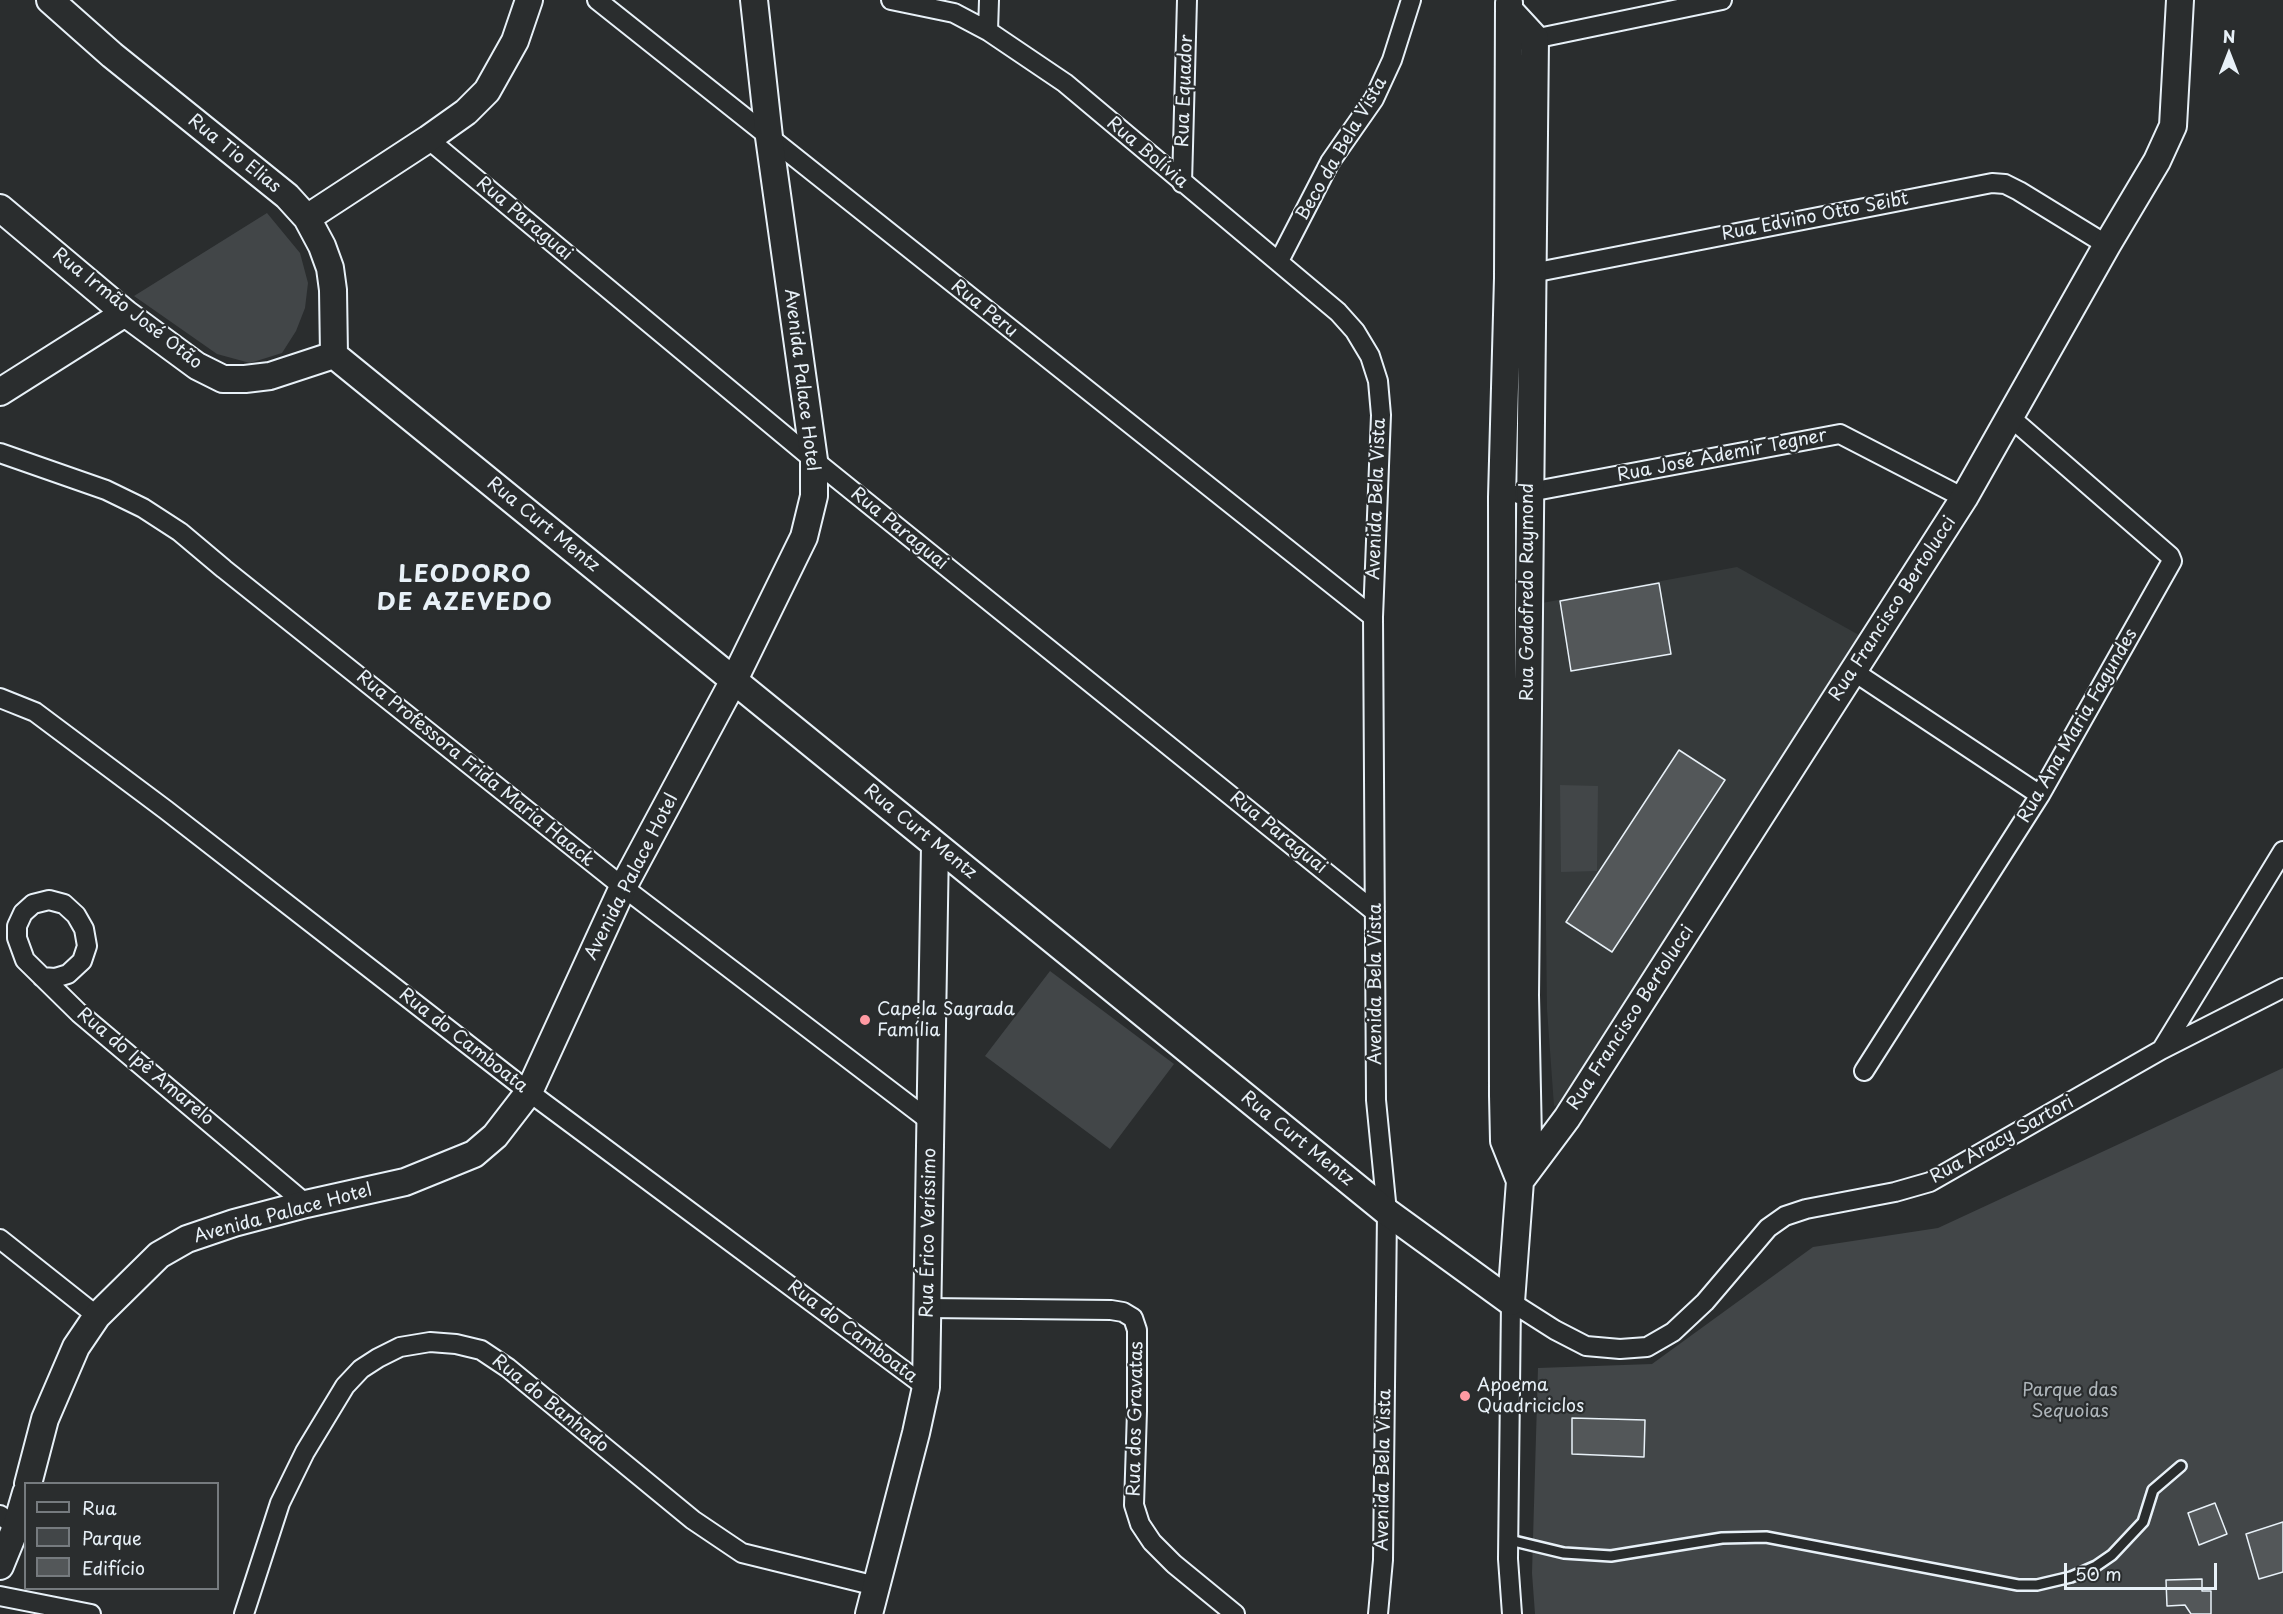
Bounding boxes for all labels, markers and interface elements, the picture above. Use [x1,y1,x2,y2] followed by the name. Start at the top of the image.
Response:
[2199,24,2259,84] north arrow
[2223,24,2235,48] text: N
[1172,34,1198,148] street label: Rua Equador
[1292,74,1392,224] street label: Beco da Bela Vista
[183,110,285,198] street label: Rua Tio Elias
[1102,113,1192,193] street label: Rua Bolívia
[472,173,576,265] street label: Rua Paraguai
[1720,188,1910,246] street label: Rua Edvino Otto Seibt
[48,244,206,374] street label: Rua Irmão José Otão
[946,276,1022,342] street label: Rua Peru
[779,288,823,472] street label: Avenida Palace Hotel
[1363,418,1391,580] street label: Avenida Bela Vista
[1615,425,1829,487] street label: Rua José Ademir Tegner
[482,473,604,577] street label: Rua Curt Mentz
[846,483,952,575] street label: Rua Paraguai
[1517,483,1539,701] street label: Rua Godofredo Raymond
[1825,513,1961,705] street label: Rua Francisco Bertolucci
[377,561,553,617] district label: LEODORO DE AZEVEDO
[2014,625,2142,827] street label: Rua Ana Maria Fagundes
[352,666,598,872] street label: Rua Professora Frida Maria Haack
[859,780,981,884] street label: Rua Curt Mentz
[1225,787,1331,879] street label: Rua Paraguai
[581,790,683,964] street label: Avenida Palace Hotel
[1365,903,1387,1065] street label: Avenida Bela Vista
[1563,922,1699,1114] street label: Rua Francisco Bertolucci
[394,984,532,1098] street label: Rua do Camboata
[877,999,1015,1042] place label: Capela Sagrada Família
[72,1004,218,1130] street label: Rua do Ipê Amarelo
[858,1013,872,1027] marker: Capela Sagrada Família
[1236,1087,1358,1191] street label: Rua Curt Mentz
[1926,1091,2078,1189] street label: Rua Aracy Sartori
[917,1148,941,1318] street label: Rua Érico Veríssimo
[192,1180,374,1248] street label: Avenida Palace Hotel
[783,1276,921,1388] street label: Rua do Camboata
[1124,1341,1148,1497] street label: Rua dos Gravatas
[487,1350,613,1458] street label: Rua do Banhado
[1477,1375,1584,1418] place label: Apoema Quadriciclos
[2022,1380,2118,1422] park label: Parque das Sequoias
[1372,1389,1396,1551] street label: Avenida Bela Vista
[1458,1389,1472,1403] marker: Apoema Quadriciclos
[24,1482,219,1590] legend
[82,1494,117,1521] text: Rua
[82,1524,142,1551] text: Parque
[2067,1551,2220,1589] scale bar
[82,1554,145,1581] text: Edifício
[2075,1560,2122,1587] text: 50 m

